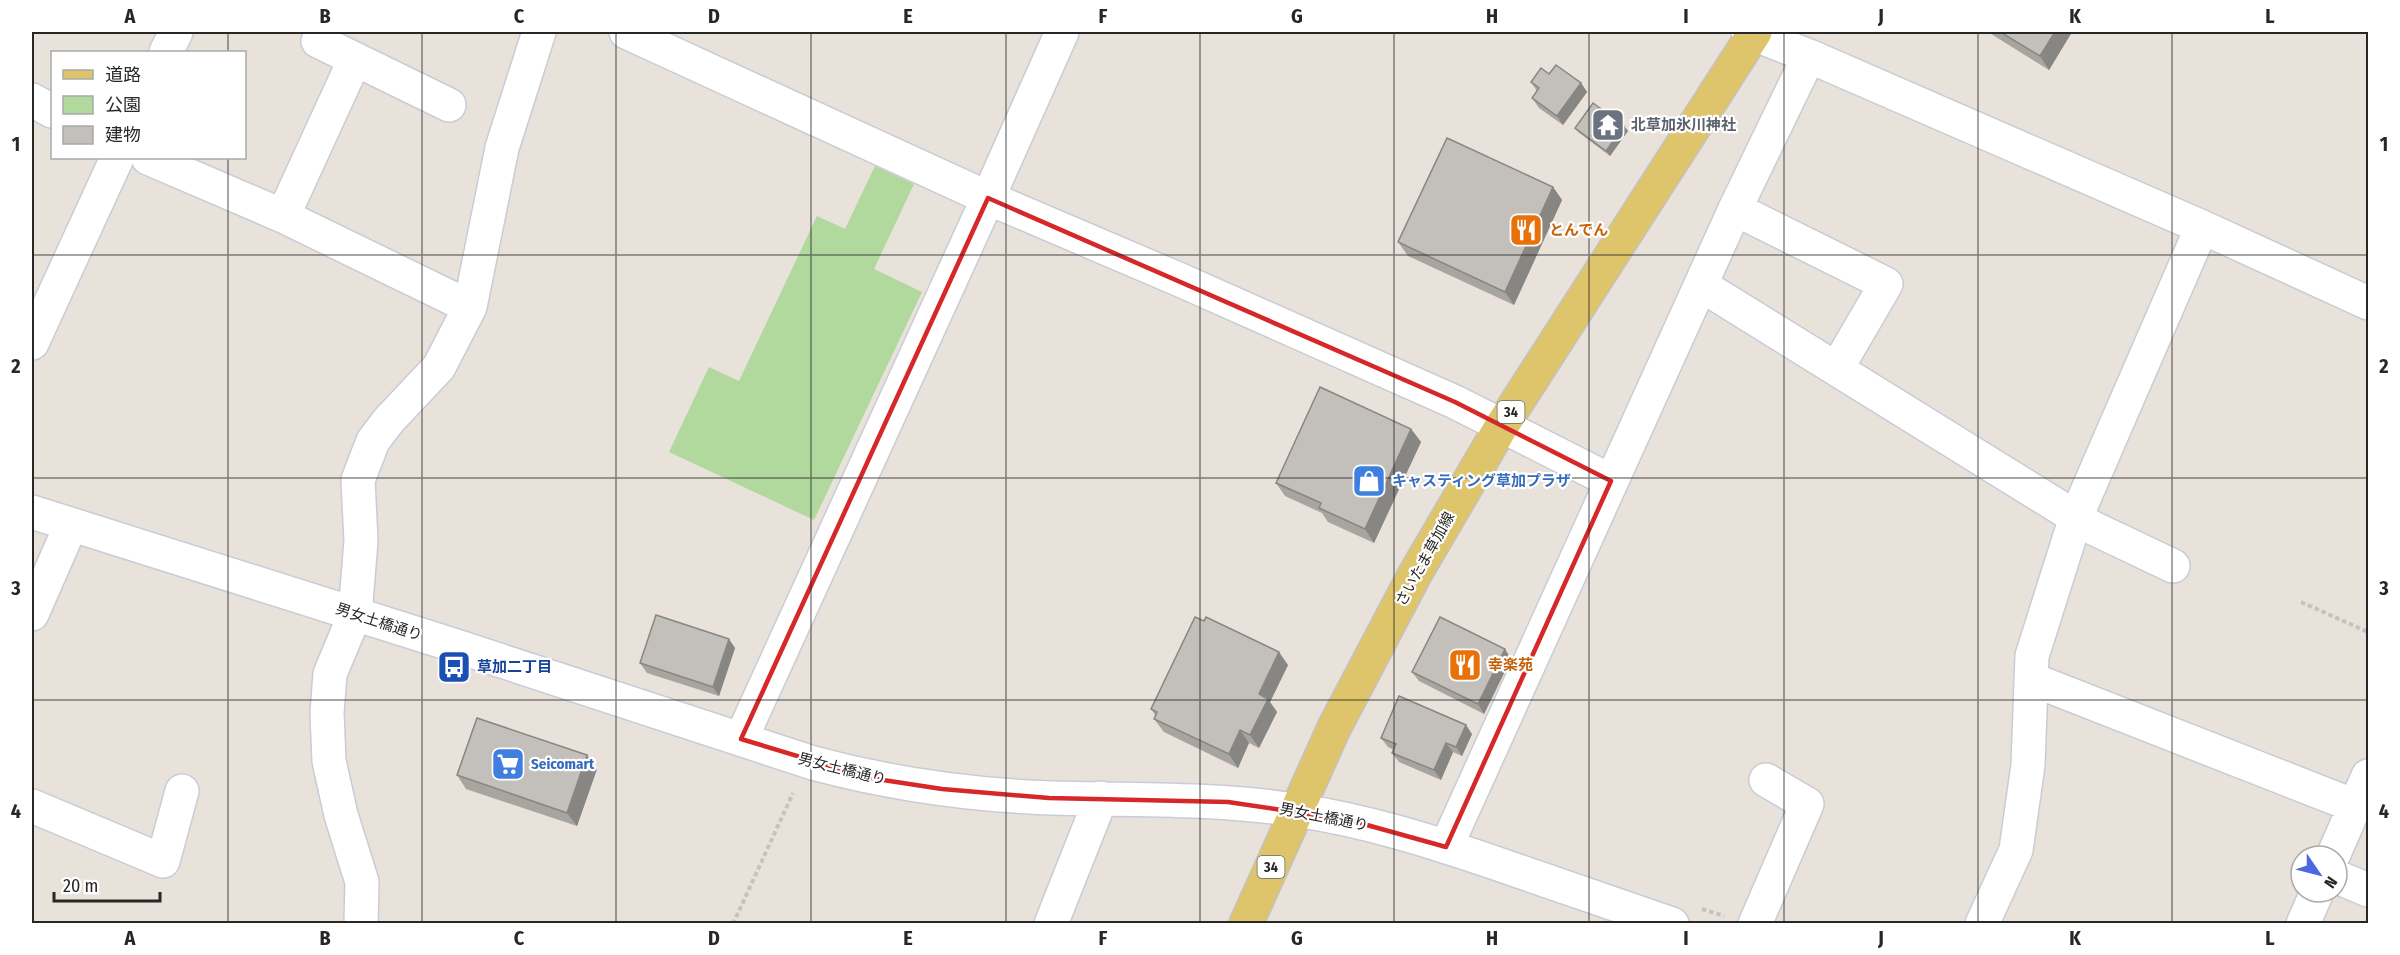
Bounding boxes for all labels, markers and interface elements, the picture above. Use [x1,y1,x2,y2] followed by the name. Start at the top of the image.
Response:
[124,4,137,28] text: A
[319,4,331,28] text: B
[514,4,525,28] text: C
[708,4,720,28] text: D
[903,4,913,28] text: E
[1099,4,1108,28] text: F
[1291,4,1303,28] text: G
[1486,4,1498,28] text: H
[1683,4,1689,28] text: I
[1877,4,1884,28] text: J
[2069,4,2081,28] text: K
[2265,4,2275,28] text: L
[51,51,246,159] legend
[105,64,141,86] text: 道路
[105,94,141,116] text: 公園
[1590,107,1626,143] temple icon: 北草加氷川神社
[1631,116,1736,134] place label: 北草加氷川神社
[105,124,141,146] text: 建物
[12,132,20,156] text: 1
[2380,132,2388,156] text: 1
[1508,212,1544,248] restaurant icon: とんでん
[1549,221,1608,239] place label: とんでん
[10,354,21,378] text: 2
[2378,354,2389,378] text: 2
[1498,401,1524,423] road number: 34
[1351,463,1387,499] shop icon: キャスティング草加プラザ
[1392,472,1571,490] place label: キャスティング草加プラザ
[1392,509,1458,609] street label: さいたま草加線
[10,576,21,600] text: 3
[2378,576,2389,600] text: 3
[333,600,425,644] street label: 男女土橋通り
[1447,647,1483,683] restaurant icon: 幸楽苑
[436,649,472,685] bus stop icon: 草加二丁目
[1488,656,1533,674] place label: 幸楽苑
[477,658,552,676] place label: 草加二丁目
[490,746,526,782] supermarket icon: Seicomart
[796,749,888,789] street label: 男女土橋通り
[531,755,595,773] place label: Seicomart
[11,799,21,823] text: 4
[2379,799,2389,823] text: 4
[1278,800,1370,834] street label: 男女土橋通り
[2289,844,2349,904] north arrow
[1258,856,1284,878] road number: 34
[54,865,160,903] scale bar
[2320,873,2341,892] text: N
[63,875,98,897] text: 20 m
[124,926,137,950] text: A
[319,926,331,950] text: B
[514,926,525,950] text: C
[708,926,720,950] text: D
[903,926,913,950] text: E
[1099,926,1108,950] text: F
[1291,926,1303,950] text: G
[1486,926,1498,950] text: H
[1683,926,1689,950] text: I
[1877,926,1884,950] text: J
[2069,926,2081,950] text: K
[2265,926,2275,950] text: L

